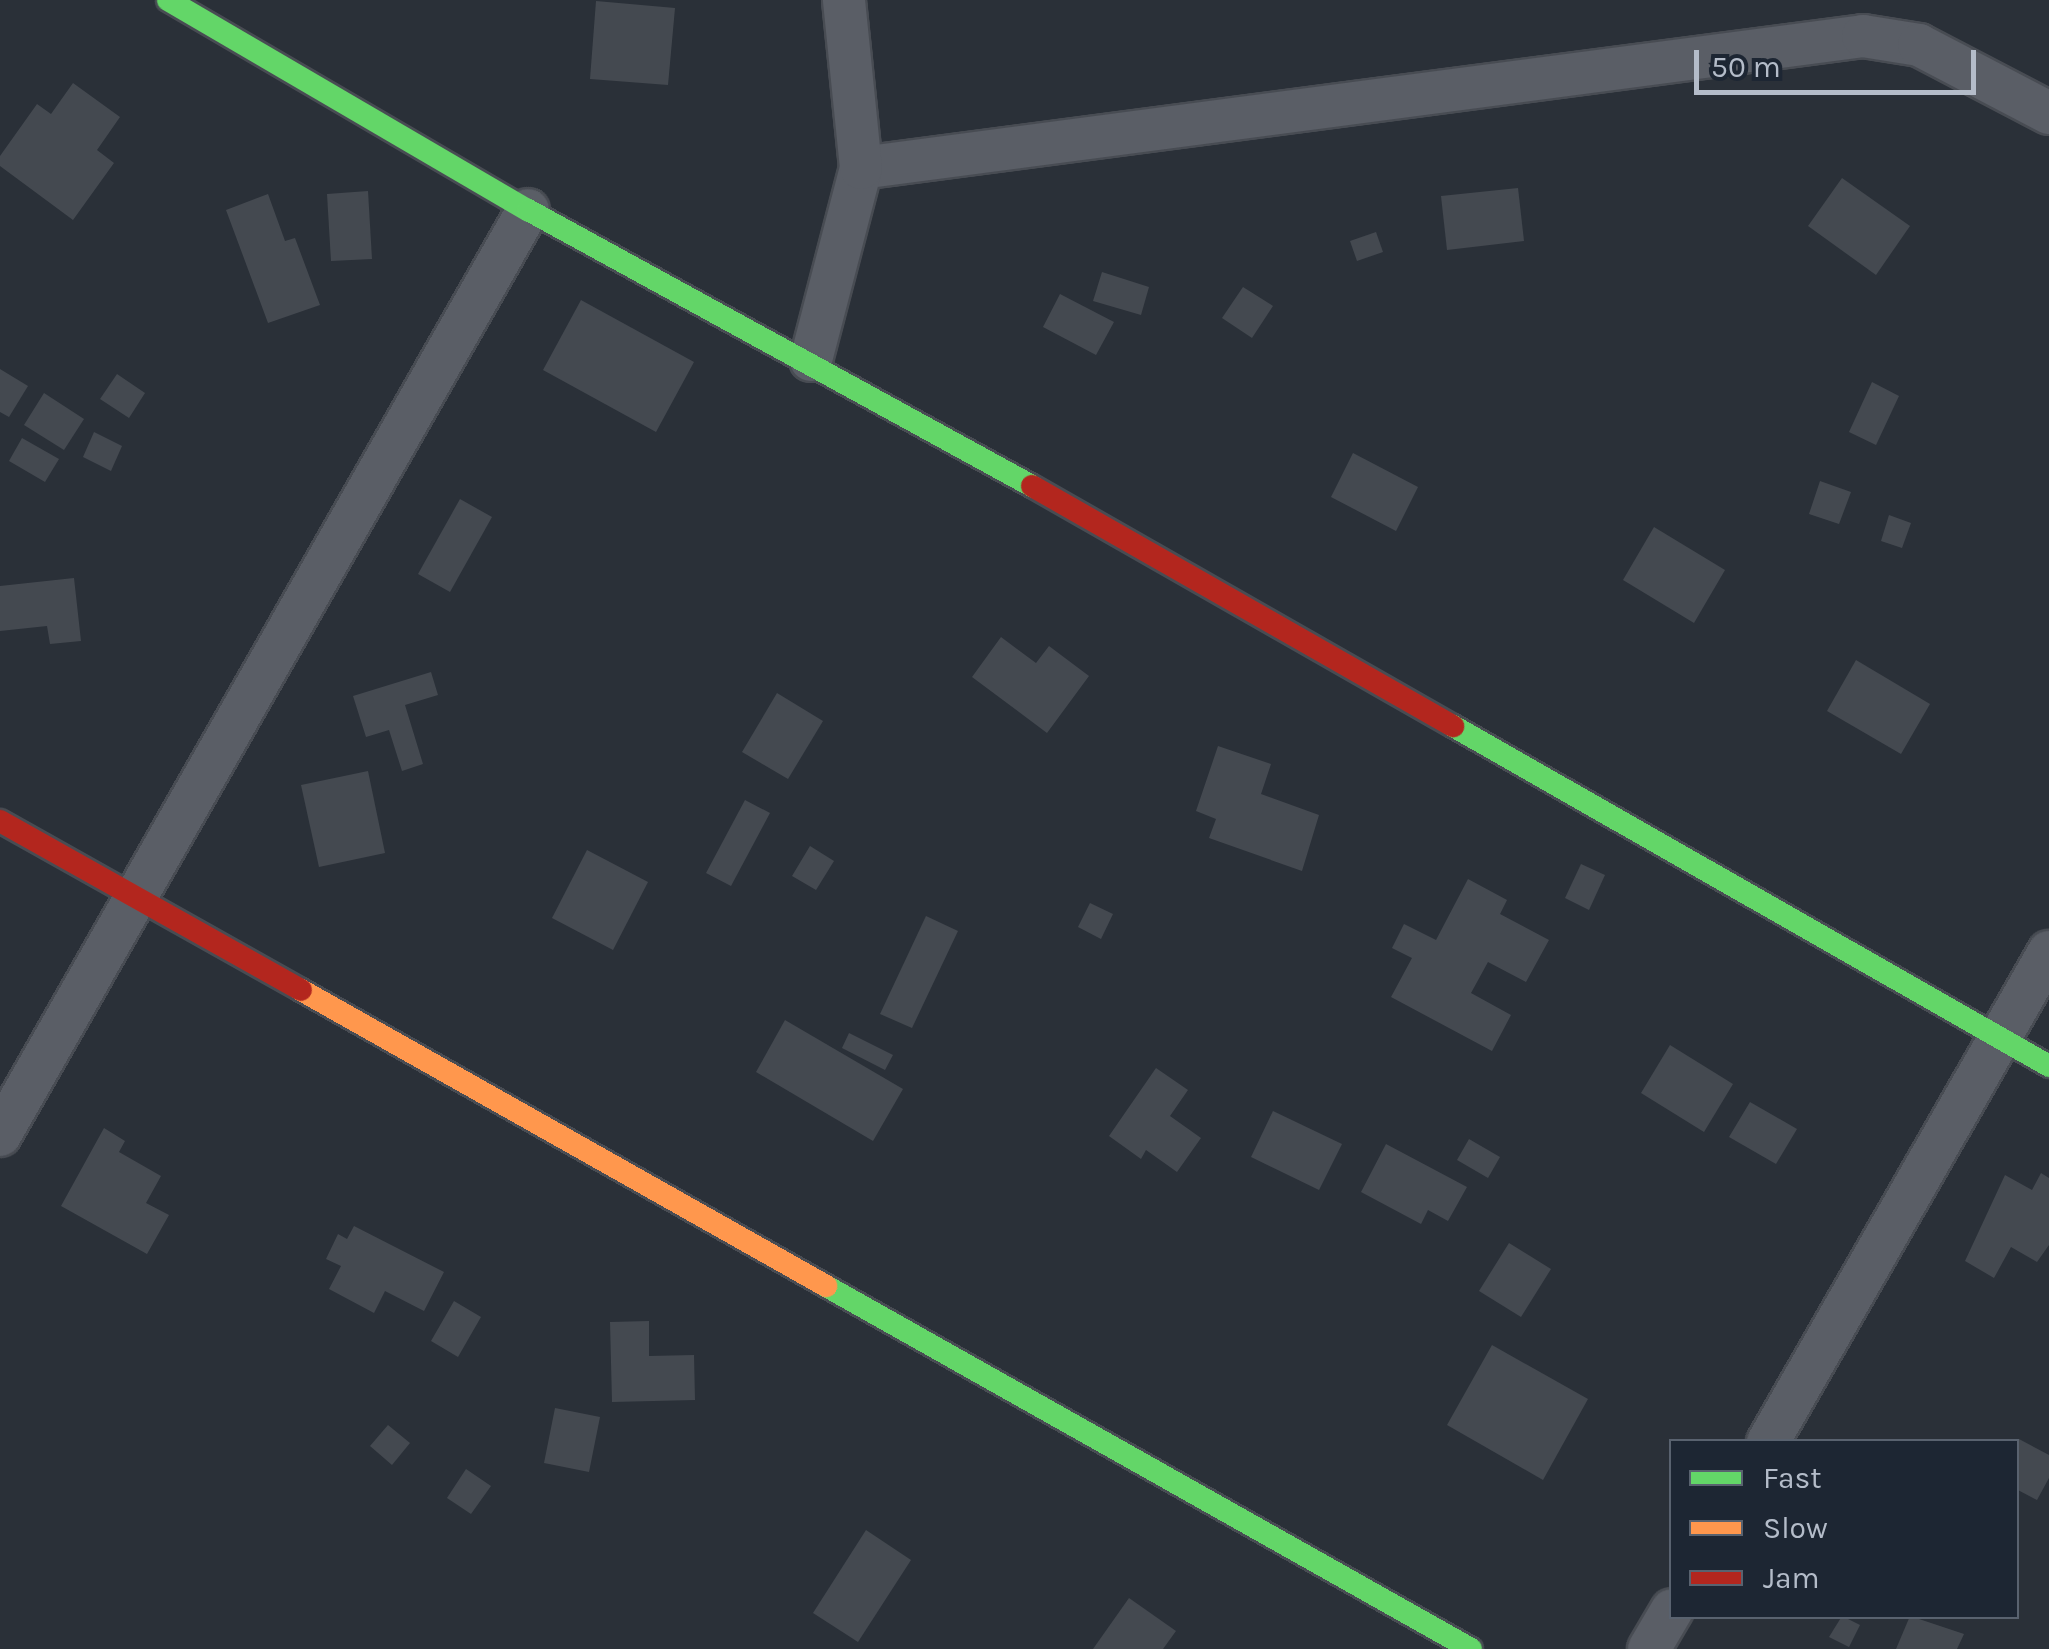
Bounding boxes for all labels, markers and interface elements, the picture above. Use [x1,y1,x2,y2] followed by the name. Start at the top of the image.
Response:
[1699,30,1982,92] scale bar
[1711,49,1781,85] text: 50 m
[1669,1439,2019,1619] legend
[1763,1460,1822,1496] text: Fast
[1763,1510,1828,1546] text: Slow
[1763,1560,1820,1596] text: Jam

